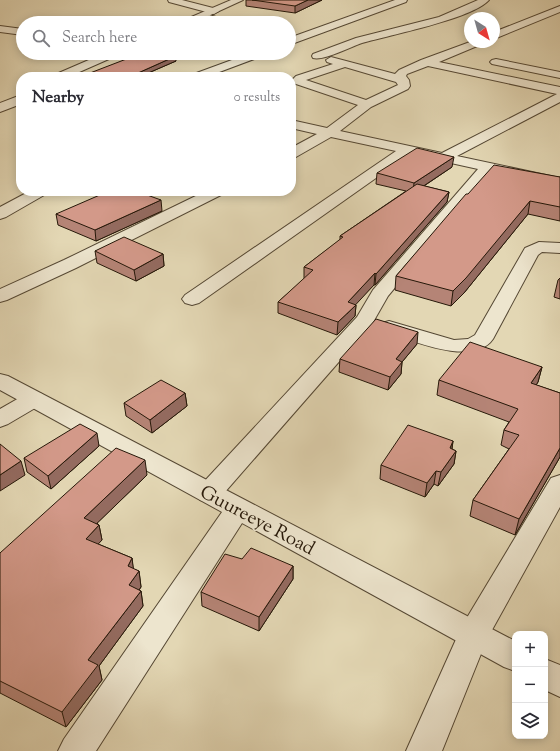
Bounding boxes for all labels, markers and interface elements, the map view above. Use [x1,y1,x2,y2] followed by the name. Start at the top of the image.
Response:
[464,12,500,48] north arrow
[16,16,296,60] search box
[30,27,52,49] icon: search
[62,28,137,49] text: Search here
[32,86,84,110] text: Nearby
[234,89,280,107] text: 0 results
[195,480,319,563] street label: Guureeye Road
[512,631,548,739] map controls
[512,631,548,667] button: +
[512,667,548,703] button: −
[512,703,548,739] button: layers

